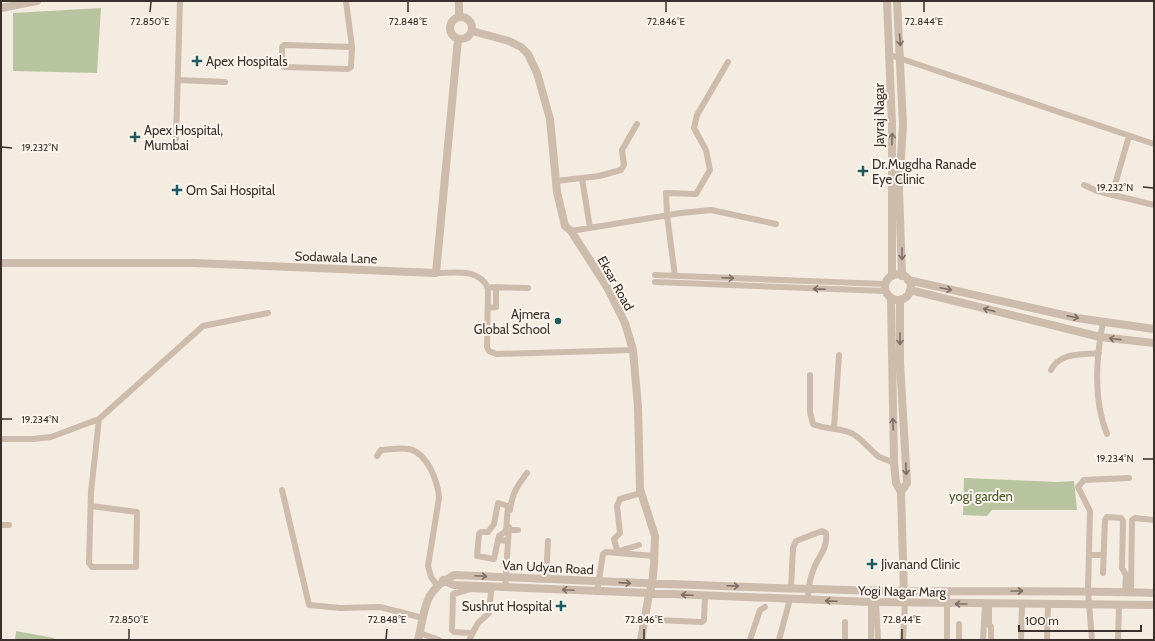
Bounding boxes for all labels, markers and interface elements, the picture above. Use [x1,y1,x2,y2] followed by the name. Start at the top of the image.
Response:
[130,15,170,28] text: 72.850°E
[389,15,428,28] text: 72.848°E
[647,15,686,28] text: 72.846°E
[905,15,944,28] text: 72.844°E
[896,33,903,46] one-way arrow
[206,53,288,69] place label: Apex Hospitals
[191,55,203,67] marker: Apex Hospitals
[871,82,888,148] street label: Jayraj Nagar
[144,122,223,153] place label: Apex Hospital, Mumbai
[129,131,141,143] marker: Apex Hospital, Mumbai
[888,133,895,146] one-way arrow
[22,141,58,154] text: 19.232°N
[872,156,977,187] place label: Dr.Mugdha Ranade Eye Clinic
[857,165,869,177] marker: Dr.Mugdha Ranade Eye Clinic
[1097,181,1133,194] text: 19.232°N
[186,182,275,198] place label: Om Sai Hospital
[171,184,183,196] marker: Om Sai Hospital
[898,247,906,260] one-way arrow
[294,248,378,266] street label: Sodawala Lane
[594,253,638,313] street label: Eksar Road
[721,274,734,282] one-way arrow
[813,285,826,293] one-way arrow
[940,285,953,293] one-way arrow
[474,306,551,337] place label: Ajmera Global School
[982,306,995,314] one-way arrow
[1066,314,1079,322] one-way arrow
[553,316,563,326] marker: Ajmera Global School
[896,332,904,345] one-way arrow
[1109,335,1122,343] one-way arrow
[21,413,59,426] text: 19.234°N
[889,418,897,431] one-way arrow
[1096,452,1134,465] text: 19.234°N
[902,462,910,475] one-way arrow
[949,488,1013,504] park label: yogi garden
[880,556,960,572] place label: Jivanand Clinic
[502,557,594,577] street label: Van Udyan Road
[866,558,878,570] marker: Jivanand Clinic
[474,572,487,579] one-way arrow
[618,580,631,587] one-way arrow
[726,582,739,590] one-way arrow
[857,582,947,600] street label: Yogi Nagar Marg
[562,587,575,594] one-way arrow
[1010,587,1023,595] one-way arrow
[681,592,694,599] one-way arrow
[825,597,838,604] one-way arrow
[462,598,552,614] place label: Sushrut Hospital
[555,600,567,612] marker: Sushrut Hospital
[955,600,968,608] one-way arrow
[1019,607,1141,633] scale bar
[109,613,149,626] text: 72.850°E
[368,613,407,626] text: 72.848°E
[625,613,664,626] text: 72.846°E
[883,613,922,626] text: 72.844°E
[1025,613,1059,628] text: 100 m

